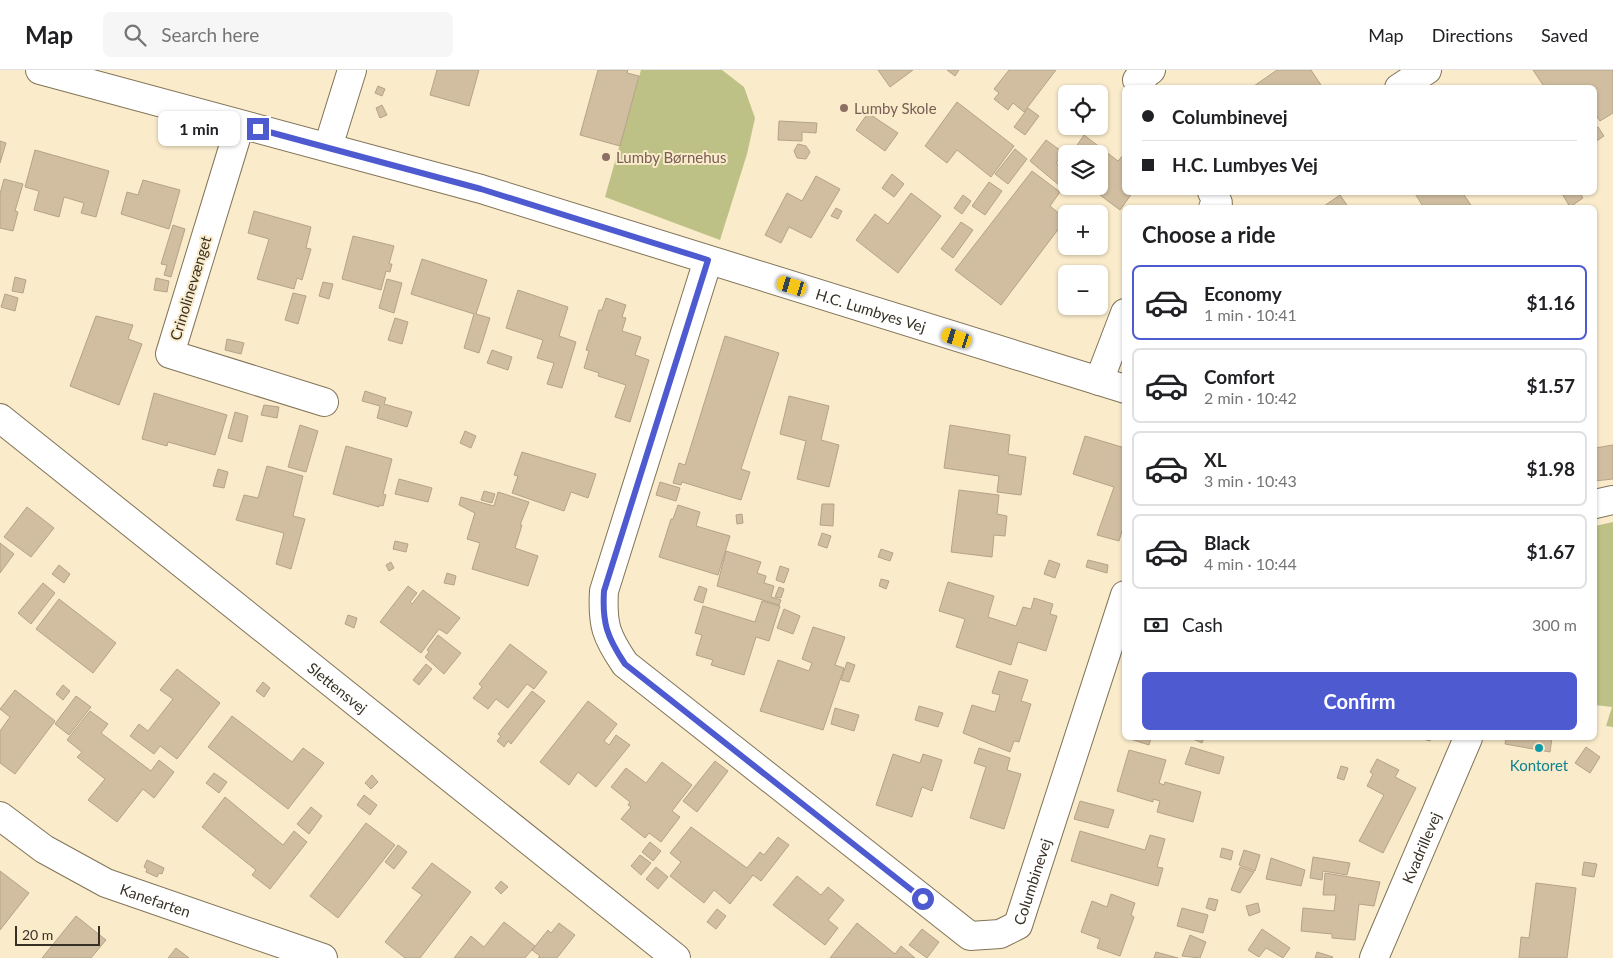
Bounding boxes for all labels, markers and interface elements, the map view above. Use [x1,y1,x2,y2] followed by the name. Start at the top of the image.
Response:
[103,12,453,57] search box
[25,20,73,49] text: Map
[121,21,149,49] icon: search
[161,23,259,46] text: Search here
[1368,24,1404,46] text: Map
[1432,24,1513,46] text: Directions
[1541,24,1588,46] text: Saved
[1058,85,1108,315] map controls
[1058,85,1108,135] button: locate
[854,99,937,117] place label: Lumby Skole
[838,102,850,114] marker: Lumby Skole
[1172,105,1288,128] text: Columbinevej
[158,112,240,146] callout: 1 min
[247,118,269,140] route end
[179,119,219,138] text: 1 min
[1058,145,1108,195] button: layers
[616,148,726,166] place label: Lumby Børnehus
[600,151,612,163] marker: Lumby Børnehus
[1172,153,1318,176] text: H.C. Lumbyes Vej
[1058,205,1108,255] button: +
[1142,221,1276,248] text: Choose a ride
[166,233,215,342] street label: Crinolinevænget
[1058,265,1108,315] button: −
[775,274,808,298] car
[1144,280,1189,325] icon: car
[1204,282,1282,305] text: Economy
[814,285,928,336] street label: H.C. Lumbyes Vej
[1526,291,1575,314] text: $1.16
[1204,305,1297,324] text: 1 min · 10:41
[940,326,973,350] car
[1144,363,1189,408] icon: car
[1204,365,1275,388] text: Comfort
[1526,374,1575,397] text: $1.57
[1204,388,1297,407] text: 2 min · 10:42
[1144,446,1189,491] icon: car
[1204,448,1227,471] text: XL
[1526,457,1575,480] text: $1.98
[1204,471,1297,490] text: 3 min · 10:43
[1144,529,1189,574] icon: car
[1204,531,1250,554] text: Black
[1526,540,1575,563] text: $1.67
[1204,554,1297,573] text: 4 min · 10:44
[1142,611,1170,639] icon: cash
[1182,613,1223,636] text: Cash
[1532,615,1577,634] text: 300 m
[304,658,371,717] street label: Slettensvej
[1142,672,1577,730] button: Confirm
[1533,742,1545,754] marker: Kontoret
[1510,756,1569,774] place label: Kontoret
[1398,809,1444,886] street label: Kvadrillevej
[1010,836,1054,927] street label: Columbinevej
[118,880,193,921] street label: Kanefarten
[912,888,934,910] route start
[15,923,100,946] scale bar
[22,926,53,943] text: 20 m

